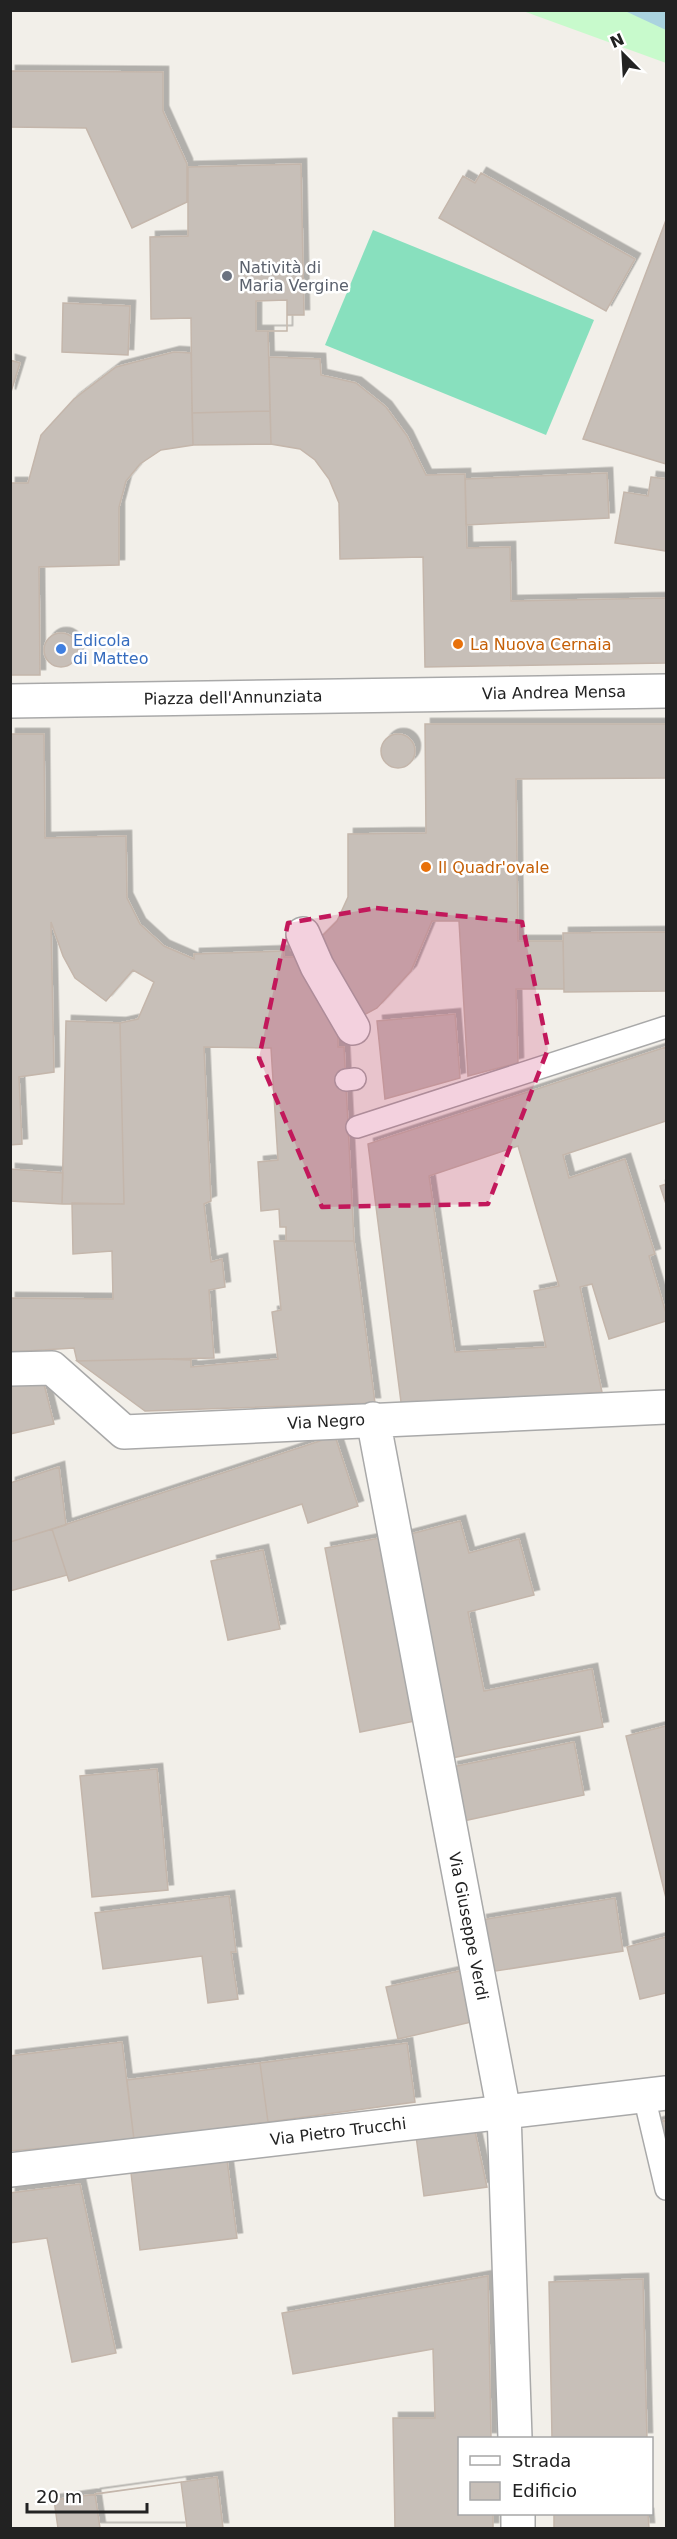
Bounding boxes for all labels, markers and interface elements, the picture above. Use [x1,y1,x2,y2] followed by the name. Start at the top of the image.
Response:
[593,24,653,84] north arrow
[607,29,627,52] text: N
[239,258,349,295] place label: Natività di Maria Vergine
[220,269,234,283] marker: Natività di Maria Vergine
[73,631,148,668] place label: Edicola di Matteo
[470,635,612,654] place label: La Nuova Cernaia
[451,637,465,651] marker: La Nuova Cernaia
[54,642,68,656] marker: Edicola di Matteo
[482,682,626,703] street label: Via Andrea Mensa
[143,686,323,709] street label: Piazza dell'Annunziata
[438,858,549,877] place label: Il Quadr'ovale
[419,860,433,874] marker: Il Quadr'ovale
[287,1410,365,1433] street label: Via Negro
[445,1850,492,2002] street label: Via Giuseppe Verdi
[269,2114,407,2149] street label: Via Pietro Trucchi
[458,2437,653,2515] legend
[512,2450,571,2471] text: Strada
[27,2476,147,2514] scale bar
[512,2480,577,2501] text: Edificio
[36,2486,82,2507] text: 20 m

